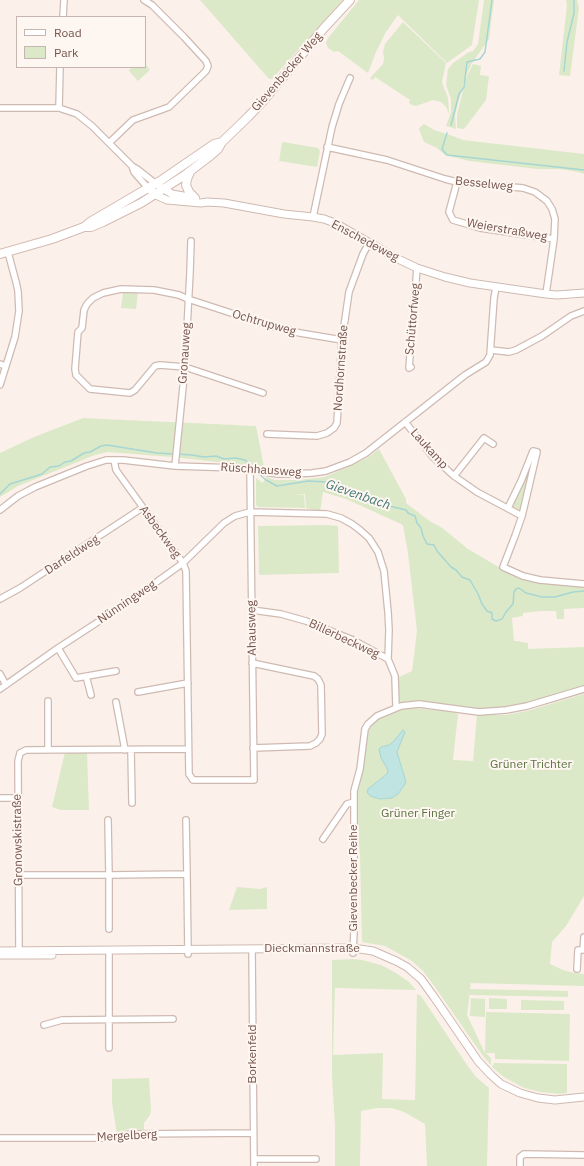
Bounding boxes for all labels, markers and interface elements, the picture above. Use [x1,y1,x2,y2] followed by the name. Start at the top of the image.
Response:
[16,16,146,68] legend
[54,25,82,40] text: Road
[249,30,325,114] street label: Gievenbecker Weg
[54,45,78,60] text: Park
[454,174,514,194] street label: Besselweg
[466,216,548,244] street label: Weierstraßweg
[329,217,401,265] street label: Enschedeweg
[403,282,423,356] street label: Schüttorfweg
[230,307,298,339] street label: Ochtrupweg
[176,322,194,384] street label: Gronauweg
[331,324,351,412] street label: Nordhornstraße
[407,426,451,472] street label: Laukamp
[220,460,302,480] street label: Rüschhausweg
[324,477,392,513] water label: Gievenbach
[136,503,184,561] street label: Asbeckweg
[42,532,102,578] street label: Darfeldweg
[95,577,159,627] street label: Nünningweg
[244,600,260,656] street label: Ahausweg
[306,616,382,662] street label: Billerbeckweg
[490,758,572,772] park label: Grüner Trichter
[10,794,26,886] street label: Gronowskistraße
[381,807,455,821] park label: Grüner Finger
[347,824,361,932] street label: Gievenbecker Reihe
[264,942,360,956] street label: Dieckmannstraße
[246,1024,260,1084] street label: Borkenfeld
[96,1127,158,1145] street label: Mergelberg

